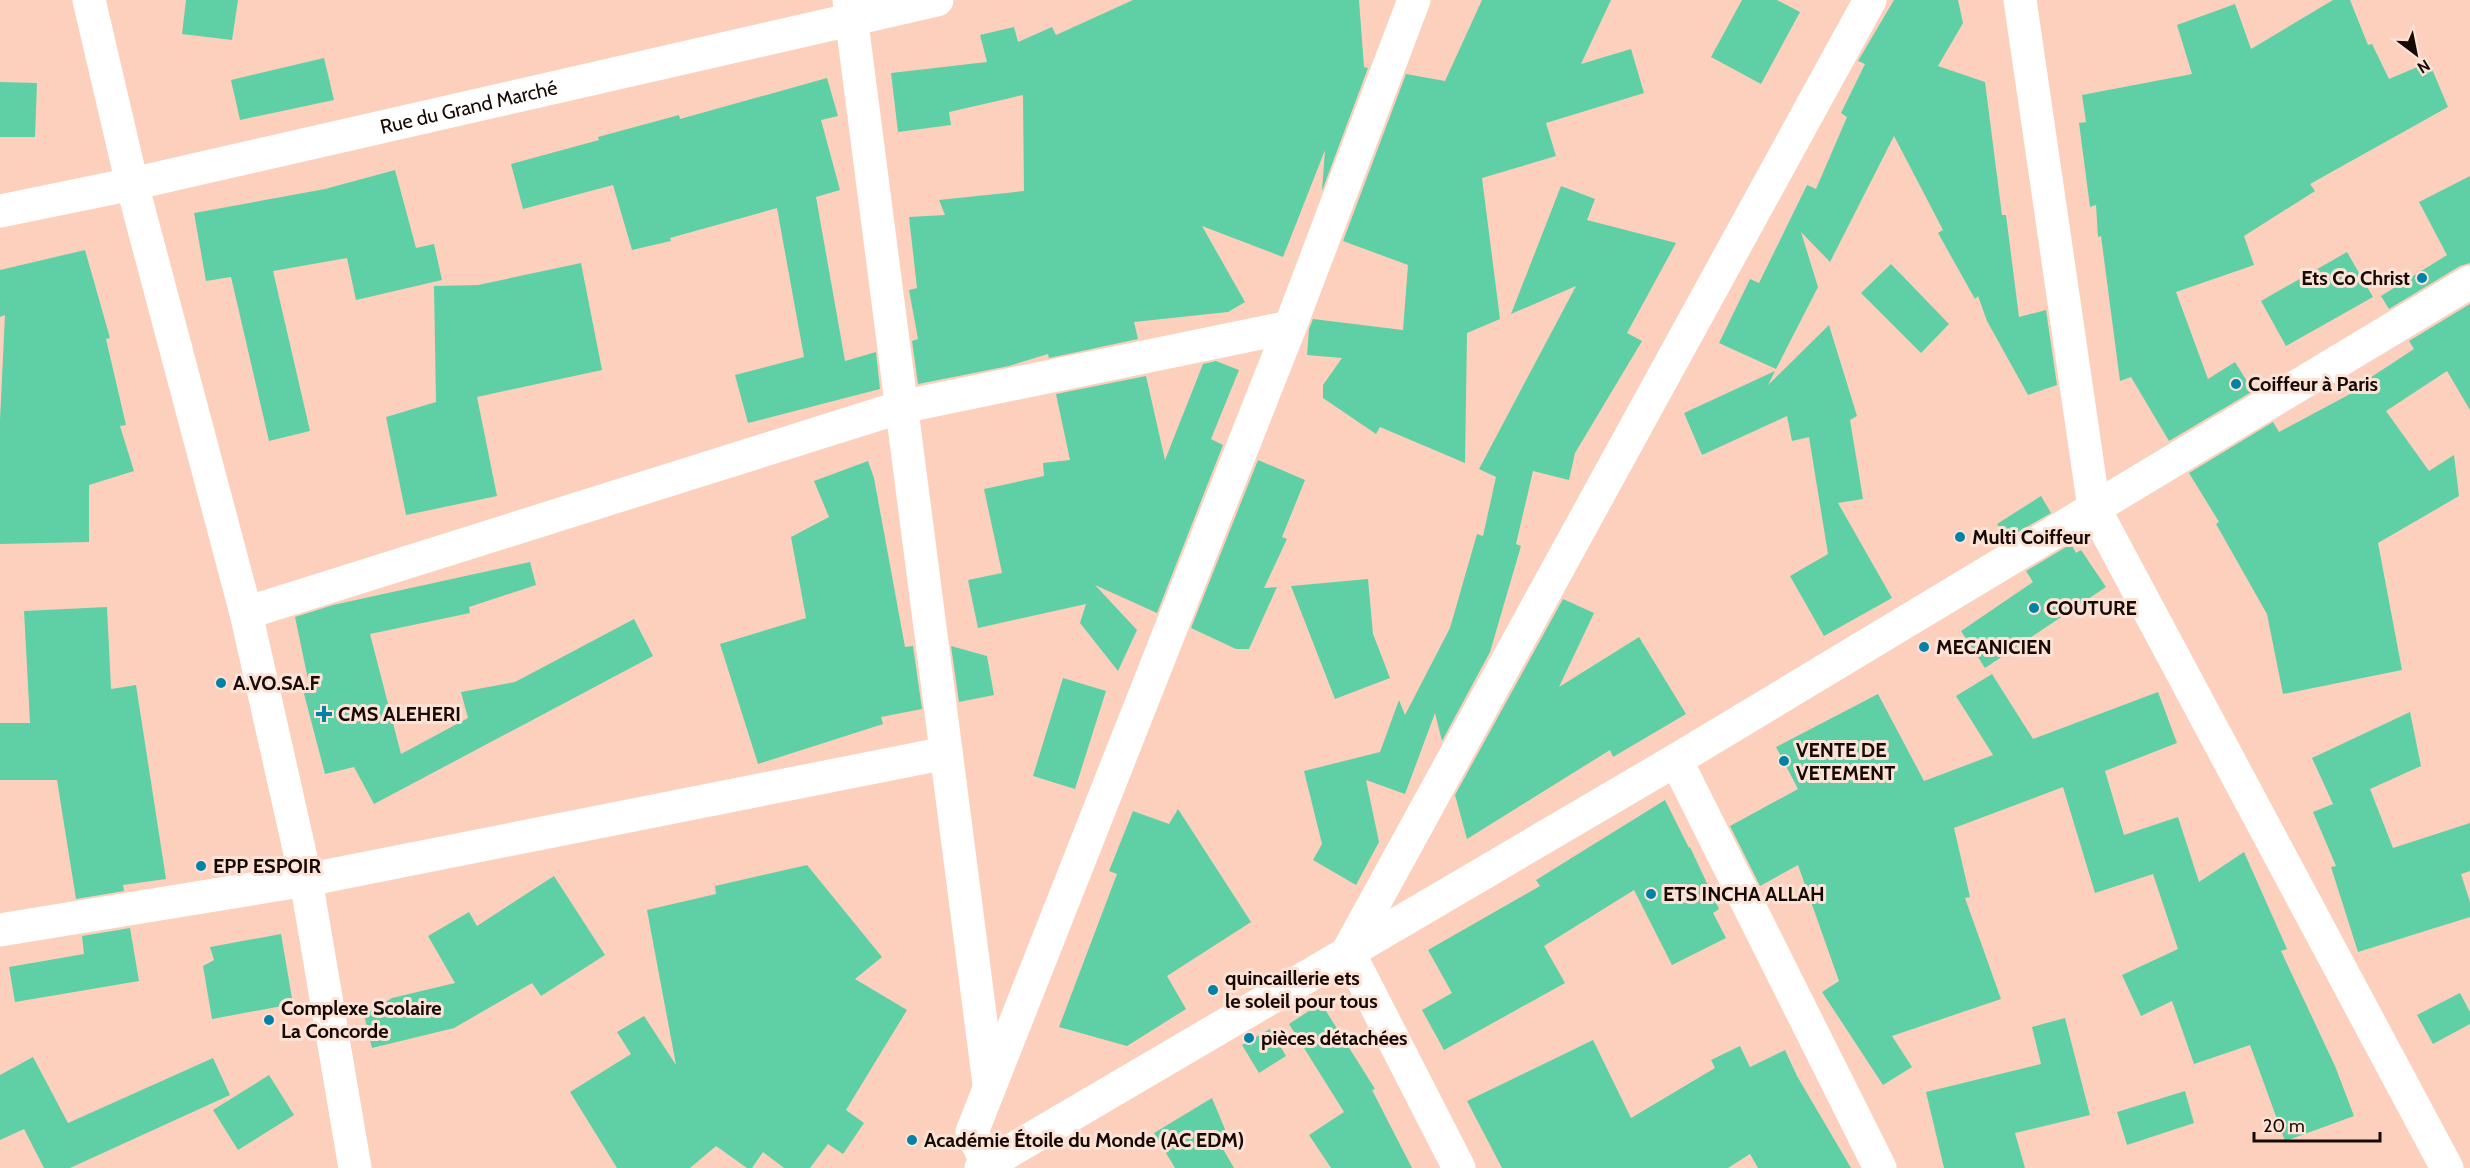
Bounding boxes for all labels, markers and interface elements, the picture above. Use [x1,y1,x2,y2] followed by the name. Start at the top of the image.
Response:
[2386,24,2446,84] north arrow
[2414,55,2434,77] text: N
[378,75,560,139] street label: Rue du Grand Marché
[2301,266,2410,290] place label: Ets Co Christ
[2415,271,2429,285] marker: Ets Co Christ
[2248,372,2378,396] place label: Coiffeur à Paris
[2229,377,2243,391] marker: Coiffeur à Paris
[1972,525,2091,549] place label: Multi Coiffeur
[1953,530,1967,544] marker: Multi Coiffeur
[2046,596,2137,620] place label: COUTURE
[2027,601,2041,615] marker: COUTURE
[1936,635,2052,659] place label: MECANICIEN
[1917,640,1931,654] marker: MECANICIEN
[233,671,321,695] place label: A.VO.SA.F
[214,676,228,690] marker: A.VO.SA.F
[338,702,461,726] place label: CMS ALEHERI
[315,705,333,723] marker: CMS ALEHERI
[1796,738,1895,785] place label: VENTE DE VETEMENT
[1777,754,1791,768] marker: VENTE DE VETEMENT
[213,854,321,878] place label: EPP ESPOIR
[194,859,208,873] marker: EPP ESPOIR
[1663,882,1825,906] place label: ETS INCHA ALLAH
[1644,887,1658,901] marker: ETS INCHA ALLAH
[1225,966,1378,1013] place label: quincaillerie ets le soleil pour tous
[1206,983,1220,997] marker: quincaillerie ets le soleil pour tous
[281,996,442,1043] place label: Complexe Scolaire La Concorde
[262,1013,276,1027] marker: Complexe Scolaire La Concorde
[1261,1026,1408,1050] place label: pièces détachées
[1242,1031,1256,1045] marker: pièces détachées
[2254,1105,2380,1143] scale bar
[2263,1115,2305,1137] text: 20 m
[924,1128,1244,1152] place label: Académie Étoile du Monde (AC EDM)
[905,1133,919,1147] marker: Académie Étoile du Monde (AC EDM)

